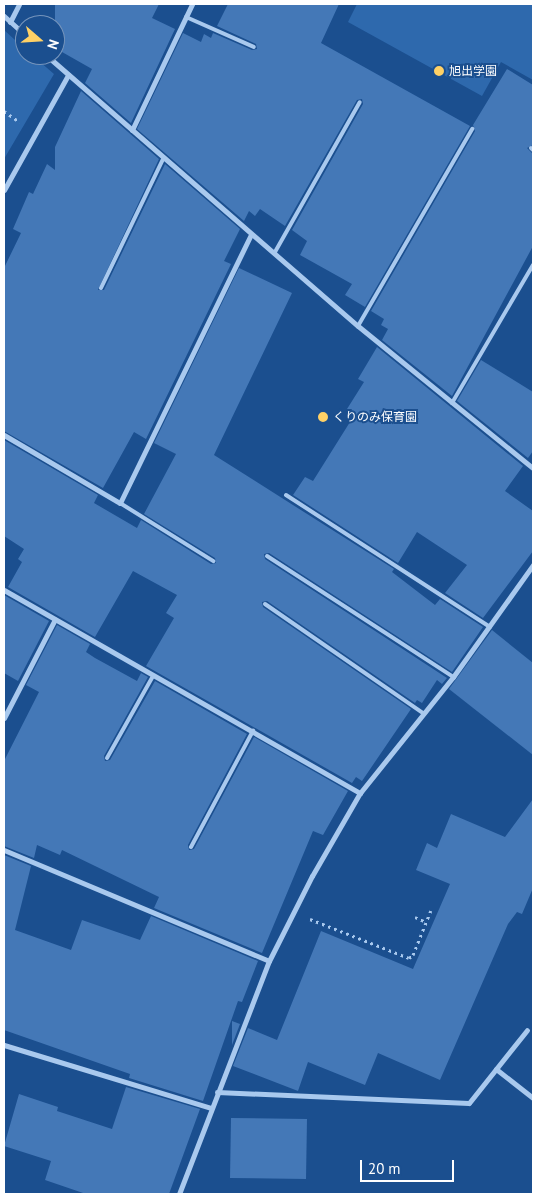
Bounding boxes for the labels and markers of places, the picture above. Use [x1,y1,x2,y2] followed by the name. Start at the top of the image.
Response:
[449,64,497,78] place label: 旭出学園
[433,65,445,77] marker: 旭出学園
[333,410,417,424] place label: くりのみ保育園
[317,411,329,423] marker: くりのみ保育園

